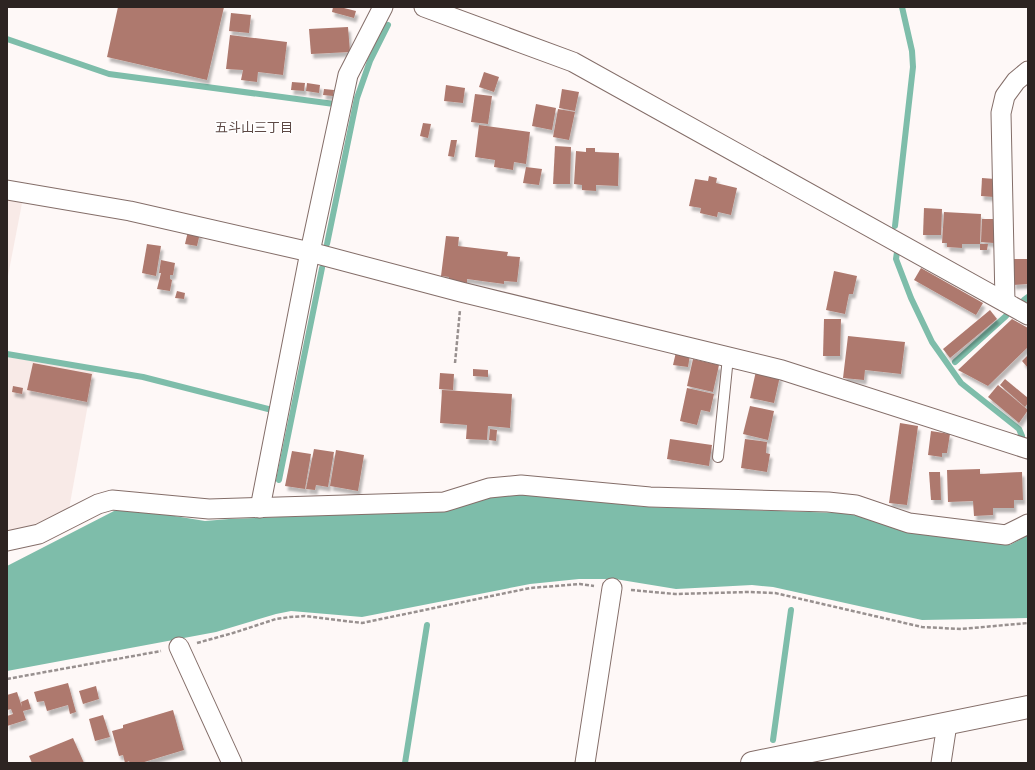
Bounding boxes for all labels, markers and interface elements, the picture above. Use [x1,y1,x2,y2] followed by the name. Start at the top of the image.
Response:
[215,119,293,136] district label: 五斗山三丁目

